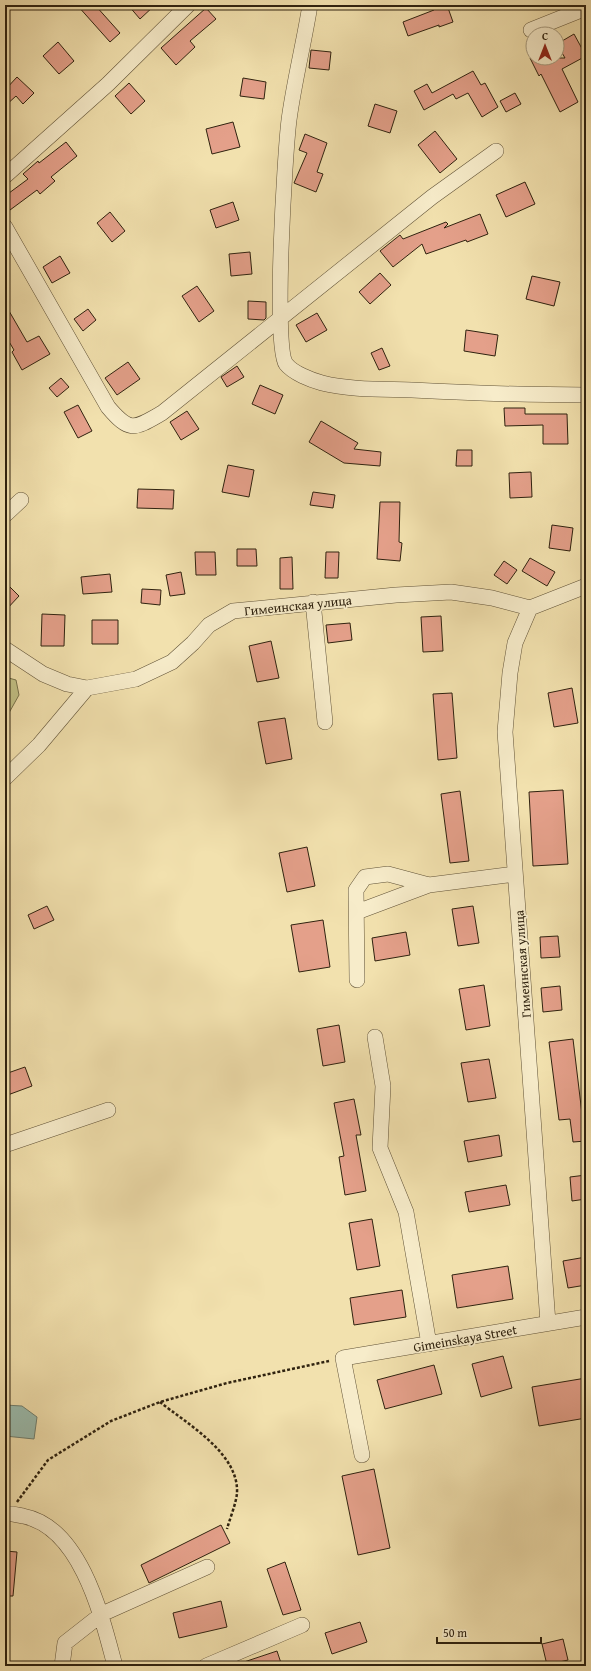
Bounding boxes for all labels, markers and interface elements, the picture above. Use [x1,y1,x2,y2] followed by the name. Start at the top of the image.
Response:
[525,26,565,66] north arrow
[542,28,548,44] text: С
[243,590,354,621] street label: Гимеинская улица
[509,909,536,1018] street label: Гимеинская улица
[412,1320,519,1357] street label: Gimeinskaya Street
[437,1619,541,1645] scale bar
[443,1624,467,1641] text: 50 m

